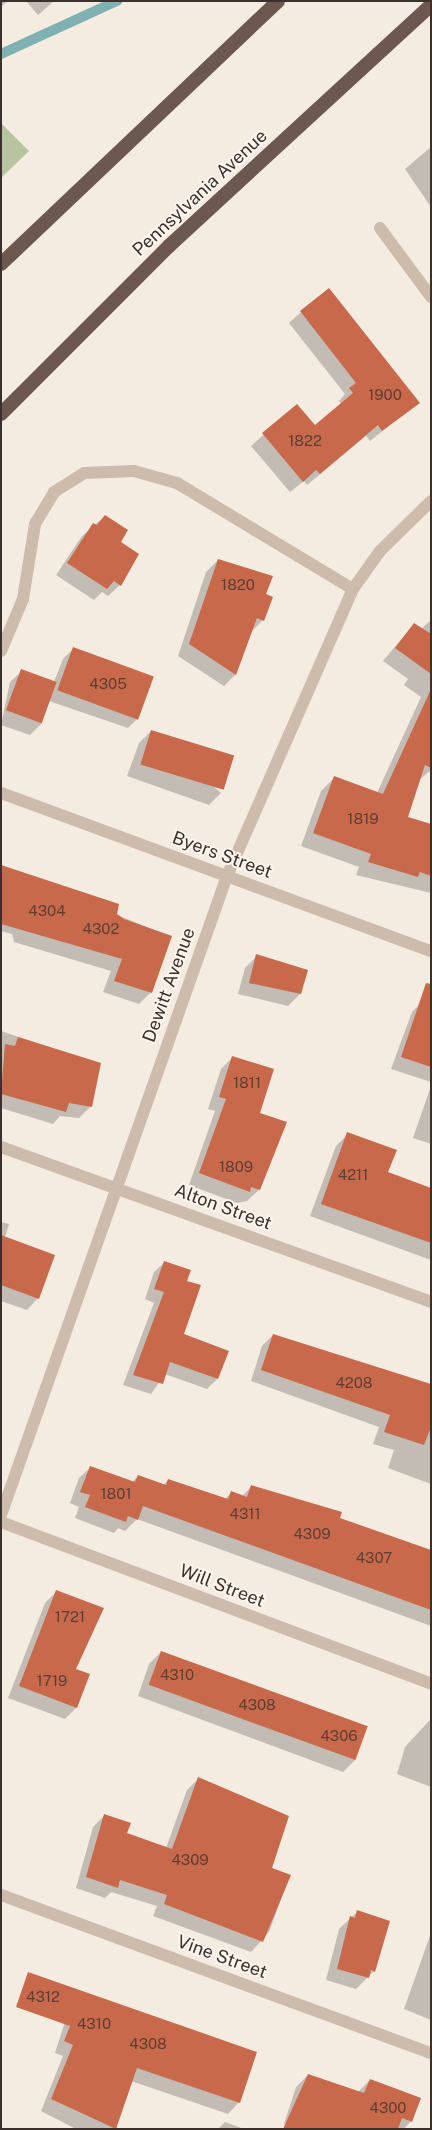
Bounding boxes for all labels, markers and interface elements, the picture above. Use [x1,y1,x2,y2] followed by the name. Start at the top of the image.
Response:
[128,125,272,261] street label: Pennsylvania Avenue
[368,386,402,404] house number: 1900
[288,432,322,450] house number: 1822
[221,576,255,594] house number: 1820
[89,675,127,693] house number: 4305
[347,810,379,828] house number: 1819
[169,827,275,883] street label: Byers Street
[28,902,66,920] house number: 4304
[83,920,119,938] house number: 4302
[138,925,200,1045] street label: Dewitt Avenue
[233,1074,261,1092] house number: 1811
[219,1158,253,1176] house number: 1809
[338,1166,368,1184] house number: 4211
[171,1179,275,1235] street label: Alton Street
[335,1374,373,1392] house number: 4208
[100,1485,132,1503] house number: 1801
[229,1505,261,1523] house number: 4311
[293,1525,331,1543] house number: 4309
[356,1549,392,1567] house number: 4307
[176,1560,268,1612] street label: Will Street
[55,1608,85,1626] house number: 1721
[160,1666,194,1684] house number: 4310
[37,1672,67,1690] house number: 1719
[238,1696,276,1714] house number: 4308
[320,1727,358,1745] house number: 4306
[171,1851,209,1869] house number: 4309
[174,1931,270,1983] street label: Vine Street
[26,1988,60,2006] house number: 4312
[77,2015,111,2033] house number: 4310
[129,2035,167,2053] house number: 4308
[369,2099,407,2117] house number: 4300

